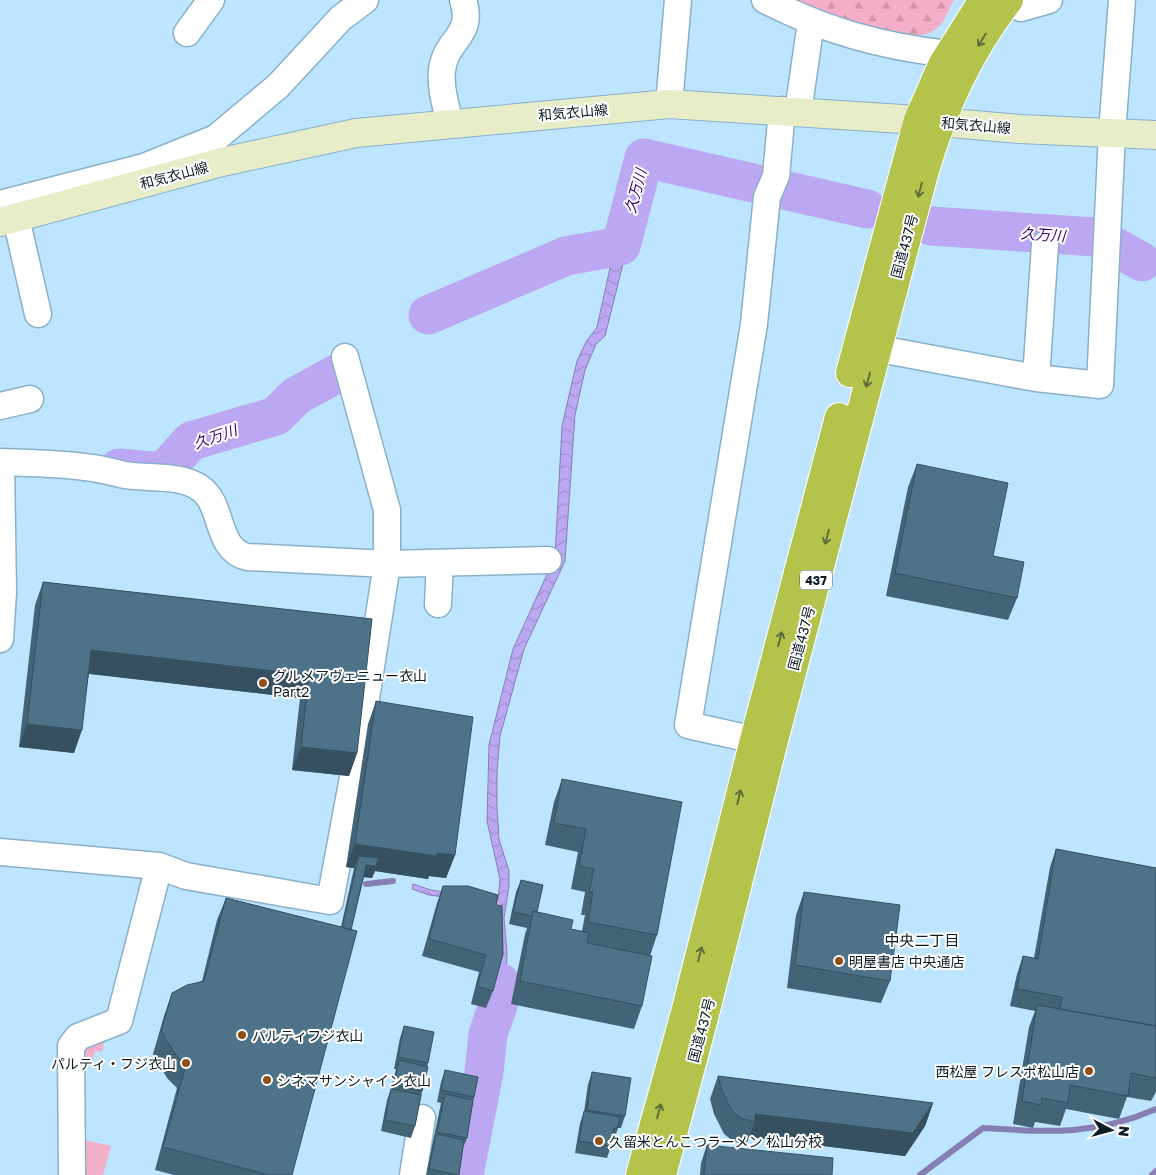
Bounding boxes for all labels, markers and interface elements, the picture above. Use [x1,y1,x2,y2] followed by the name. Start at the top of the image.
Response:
[977,33,987,47] one-way arrow
[537,100,609,124] street label: 和気衣山線
[940,113,1012,137] street label: 和気衣山線
[138,158,210,192] street label: 和気衣山線
[620,165,650,215] water label: 久万川
[915,181,924,197] one-way arrow
[887,212,921,280] street label: 国道437号
[1020,223,1068,245] water label: 久万川
[863,372,873,388] one-way arrow
[191,420,241,452] water label: 久万川
[822,529,831,545] one-way arrow
[800,570,832,590] road number: 437
[784,604,818,672] street label: 国道437号
[776,632,785,648] one-way arrow
[273,667,427,700] place label: グルメアヴェニュー衣山 Part2
[257,677,269,689] marker: グルメアヴェニュー衣山 Part2
[735,789,745,805] one-way arrow
[884,931,960,949] district label: 中央二丁目
[696,947,705,963] one-way arrow
[849,953,965,970] place label: 明屋書店 中央通店
[833,955,845,967] marker: 明屋書店 中央通店
[684,996,718,1064] street label: 国道437号
[252,1027,363,1044] place label: パルティフジ衣山
[236,1029,248,1041] marker: パルティフジ衣山
[51,1055,176,1072] place label: パルティ・フジ衣山
[180,1057,192,1069] marker: パルティ・フジ衣山
[936,1063,1079,1080] place label: 西松屋 フレスポ松山店
[1083,1065,1095,1077] marker: 西松屋 フレスポ松山店
[277,1072,431,1089] place label: シネマサンシャイン衣山
[261,1074,273,1086] marker: シネマサンシャイン衣山
[655,1104,664,1120] one-way arrow
[1086,1105,1136,1155] north arrow
[1115,1125,1133,1138] text: N
[609,1133,822,1150] place label: 久留米とんこつラーメン 松山分校
[593,1135,605,1147] marker: 久留米とんこつラーメン 松山分校

